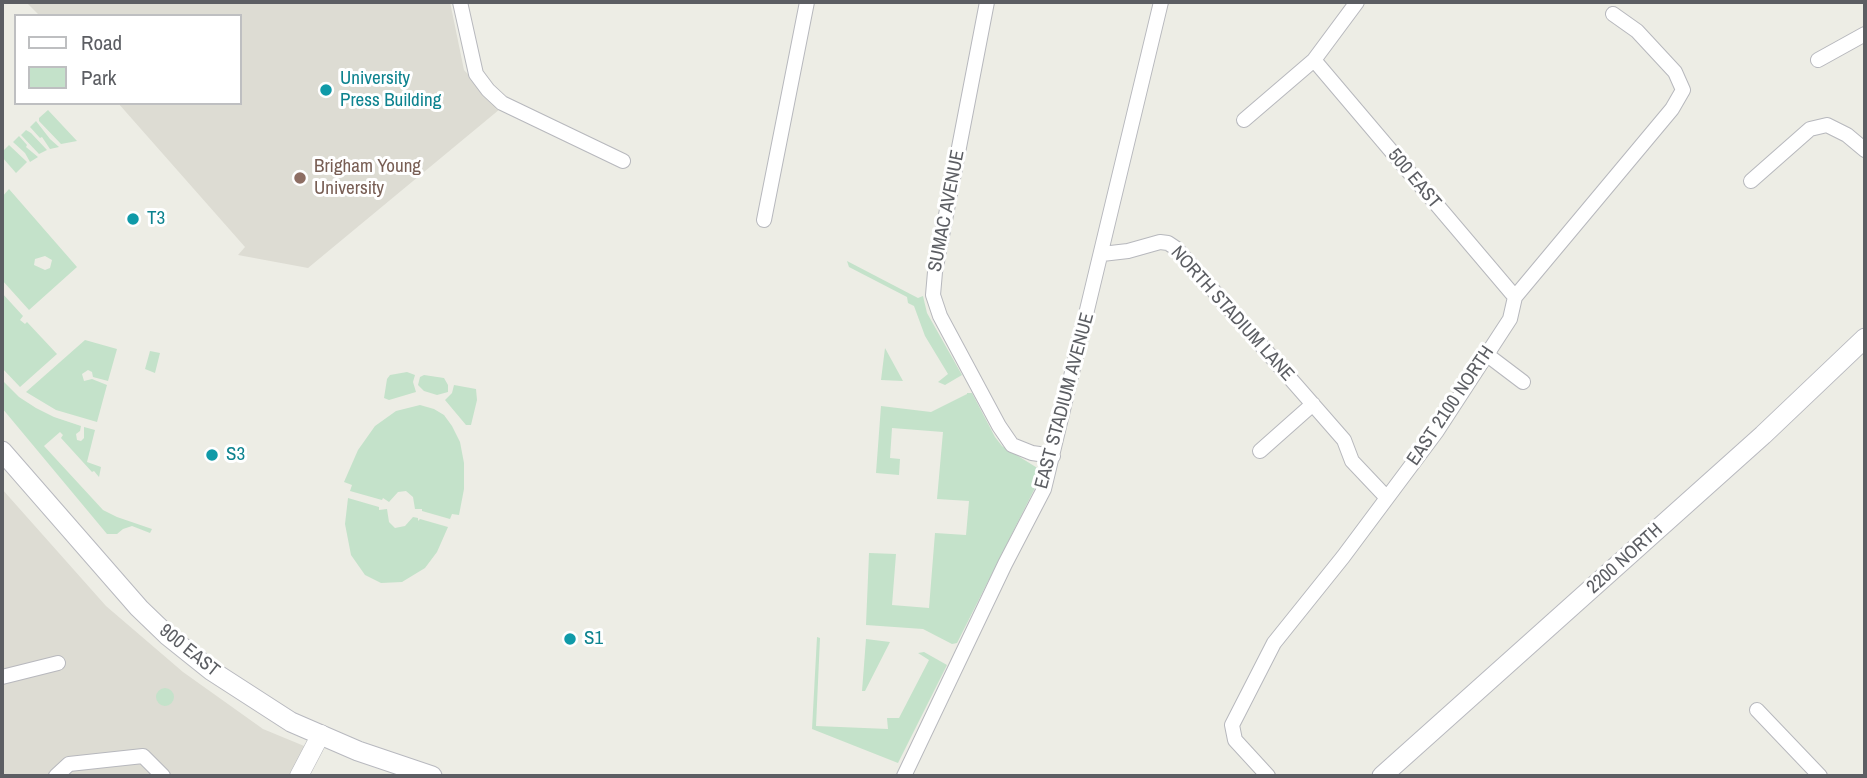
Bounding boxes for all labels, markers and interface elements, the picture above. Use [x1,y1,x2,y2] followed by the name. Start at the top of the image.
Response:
[14,14,242,105] legend
[81,28,122,57] text: Road
[81,63,116,92] text: Park
[340,68,441,112] place label: University Press Building
[318,82,334,98] marker: University Press Building
[1382,144,1446,214] street label: 500 EAST
[924,148,970,274] street label: SUMAC AVENUE
[314,156,421,200] place label: Brigham Young University
[292,170,308,186] marker: Brigham Young University
[147,208,165,230] place label: T3
[125,211,141,227] marker: T3
[1165,242,1299,386] street label: NORTH STADIUM LANE
[1031,311,1099,491] street label: EAST STADIUM AVENUE
[1403,342,1499,470] street label: EAST 2100 NORTH
[226,444,245,466] place label: S3
[204,447,220,463] marker: S3
[1582,519,1668,599] street label: 2200 NORTH
[154,620,224,682] street label: 900 EAST
[584,628,603,650] place label: S1
[562,631,578,647] marker: S1

